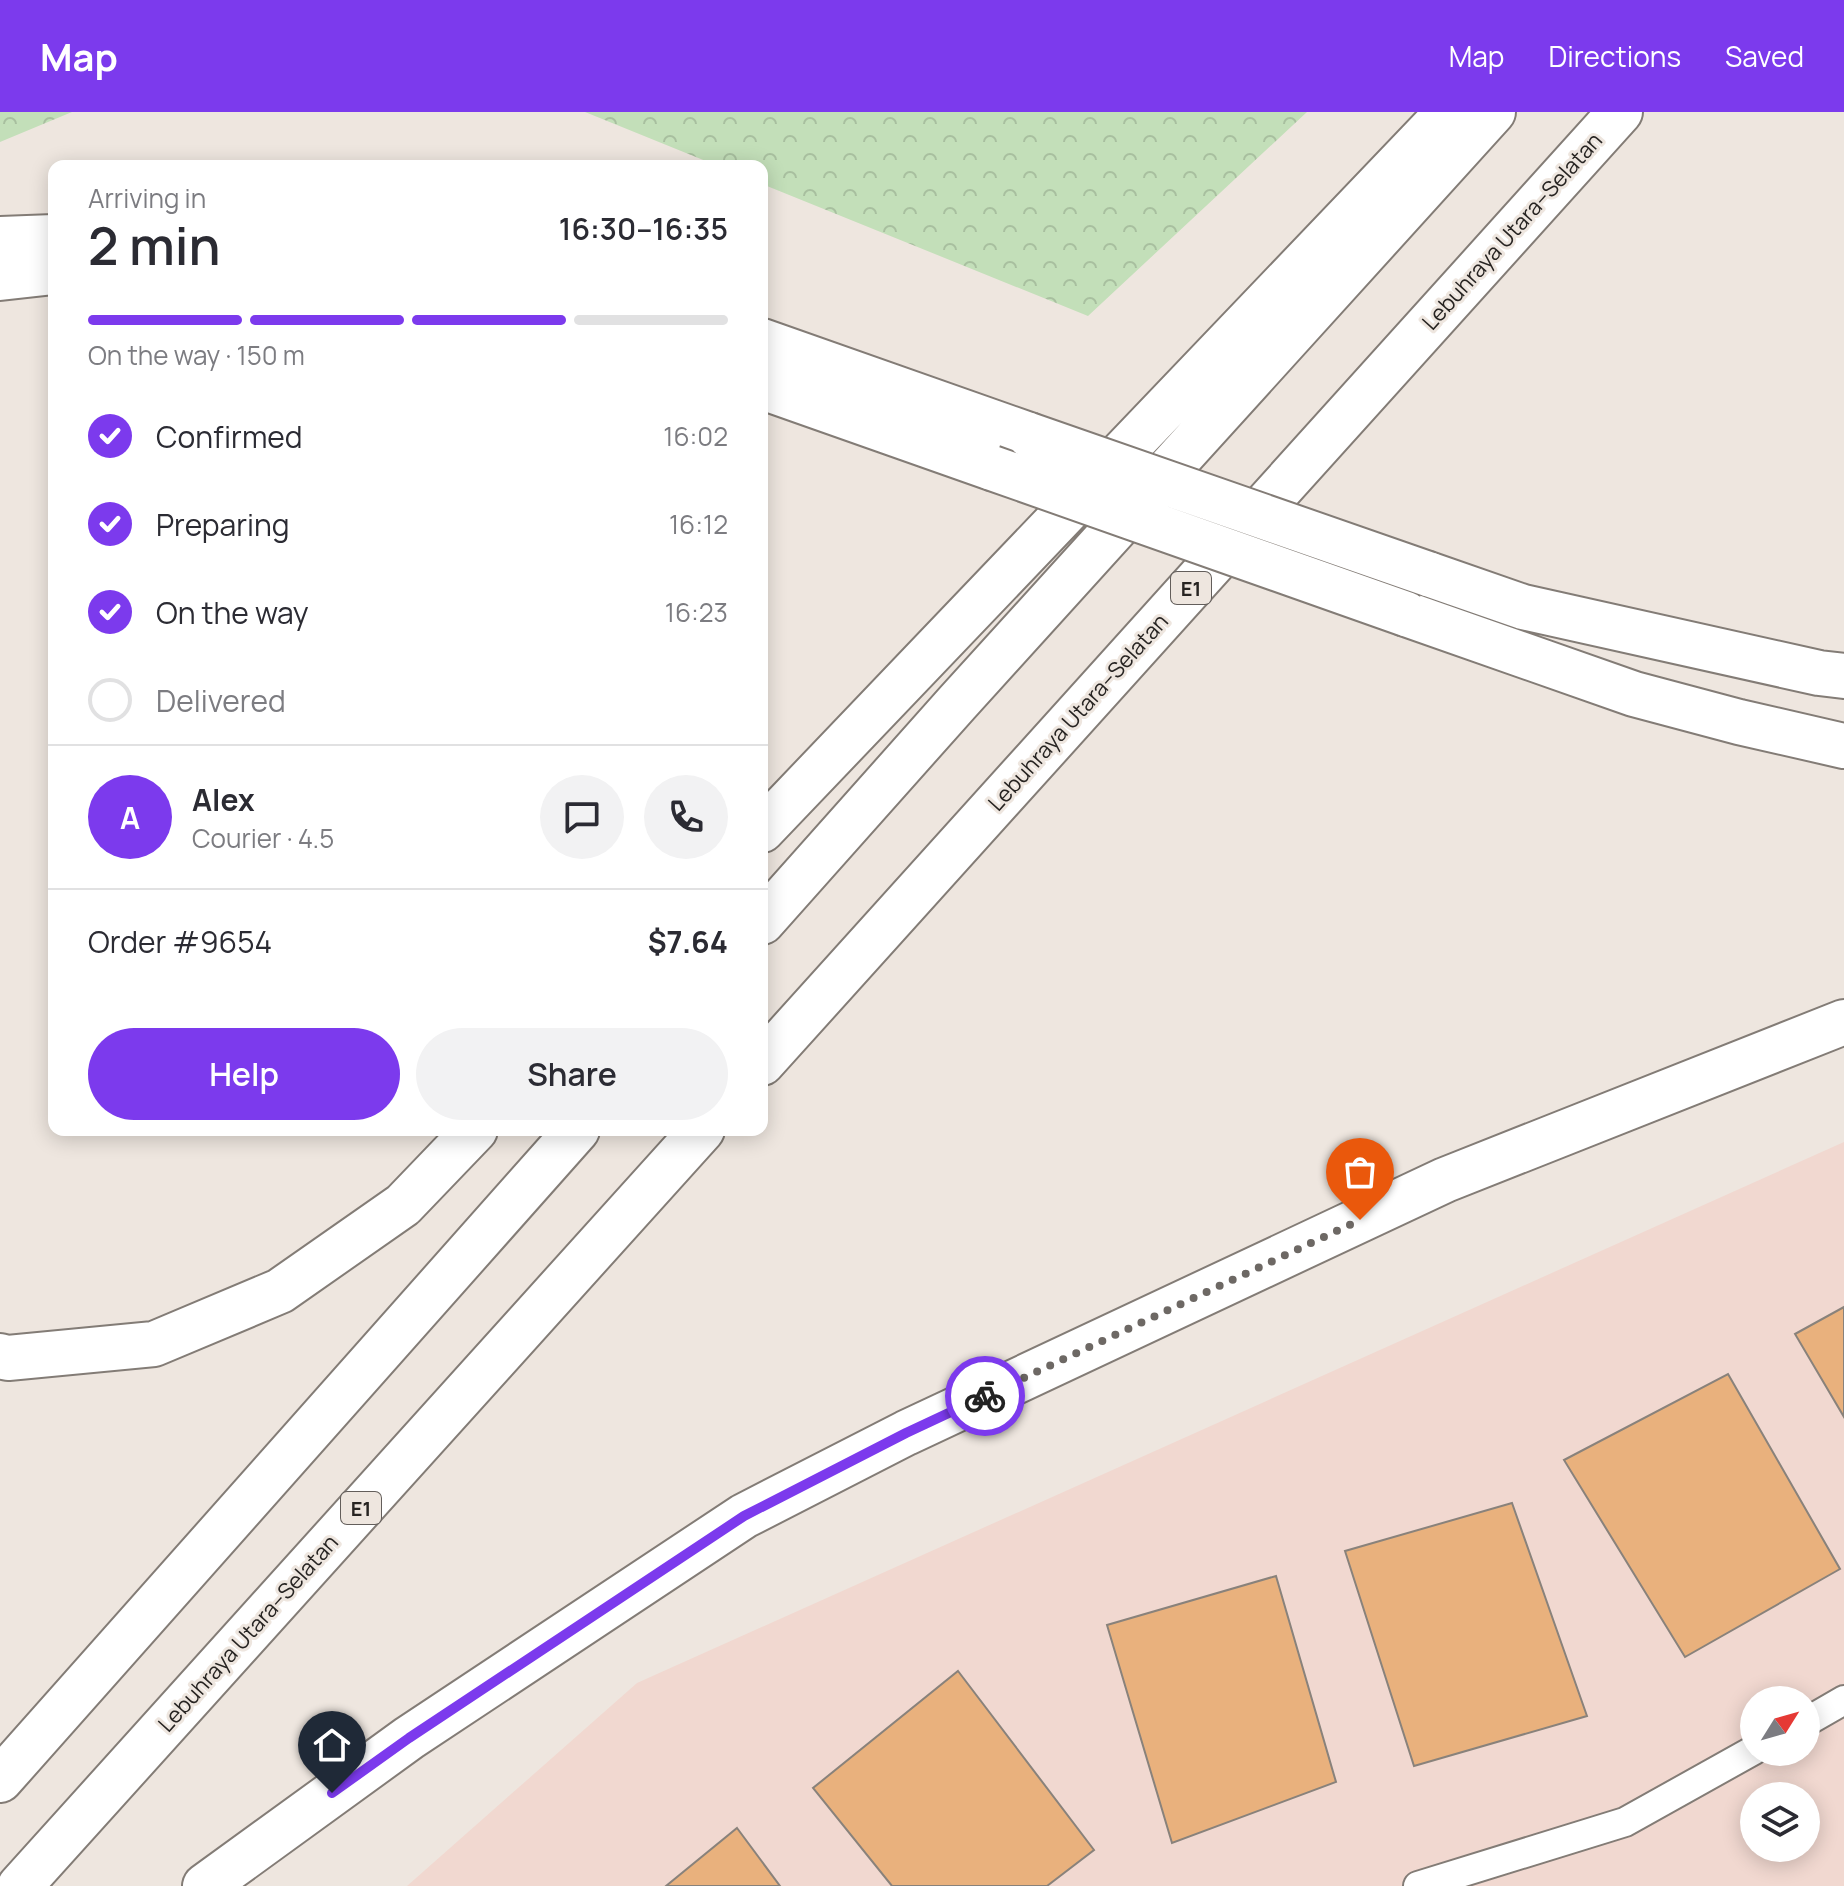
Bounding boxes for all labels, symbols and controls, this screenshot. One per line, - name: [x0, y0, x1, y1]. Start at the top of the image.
- text: Map: [40, 30, 118, 82]
- text: Map: [1449, 37, 1504, 75]
- text: Directions: [1548, 37, 1681, 75]
- text: Saved: [1725, 37, 1804, 75]
- street label: Lebuhraya Utara–Selatan: [1415, 126, 1609, 336]
- text: Arriving in: [88, 180, 206, 216]
- text: 16:30–16:35: [559, 208, 728, 249]
- text: 2 min: [88, 210, 221, 281]
- text: On the way · 150 m: [88, 337, 305, 373]
- icon: check: [88, 414, 132, 458]
- text: Confirmed: [156, 416, 303, 457]
- text: 16:02: [663, 418, 728, 454]
- icon: check: [88, 502, 132, 546]
- text: Preparing: [156, 504, 290, 545]
- text: 16:12: [669, 506, 728, 542]
- road number: E1: [1171, 572, 1211, 604]
- icon: check: [88, 590, 132, 634]
- text: On the way: [156, 592, 309, 633]
- text: 16:23: [665, 594, 728, 630]
- street label: Lebuhraya Utara–Selatan: [981, 607, 1175, 817]
- text: Delivered: [156, 680, 286, 721]
- button: chat: [540, 775, 624, 859]
- button: phone: [644, 775, 728, 859]
- text: Alex: [192, 779, 255, 820]
- text: A: [120, 797, 140, 838]
- text: Courier · 4.5: [192, 820, 334, 856]
- text: Order #9654: [88, 921, 272, 962]
- text: $7.64: [648, 921, 728, 962]
- button: Help: [88, 1028, 400, 1120]
- button: Share: [416, 1028, 728, 1120]
- pin: [1326, 1138, 1394, 1220]
- icon: bag: [1338, 1150, 1382, 1194]
- courier: [945, 1356, 1025, 1436]
- icon: bike: [963, 1374, 1007, 1418]
- road number: E1: [341, 1492, 381, 1524]
- street label: Lebuhraya Utara–Selatan: [151, 1528, 345, 1738]
- north arrow: [1740, 1686, 1820, 1766]
- map controls: [1740, 1686, 1820, 1862]
- pin: [298, 1711, 366, 1793]
- icon: home: [310, 1723, 354, 1767]
- button: layers: [1740, 1782, 1820, 1862]

